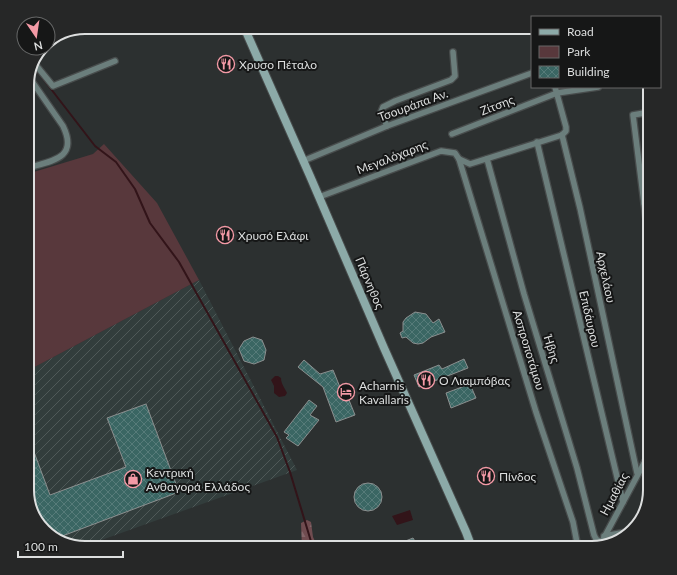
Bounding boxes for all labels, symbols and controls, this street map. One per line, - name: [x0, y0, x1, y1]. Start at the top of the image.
- north arrow: [16, 16, 56, 56]
- legend: [531, 16, 661, 88]
- text: Road: [567, 24, 594, 39]
- text: N: [33, 39, 44, 54]
- text: Park: [567, 44, 591, 59]
- restaurant icon: Χρυσο Πέταλο: [216, 54, 236, 74]
- place label: Χρυσο Πέταλο: [239, 57, 317, 72]
- text: Building: [567, 64, 610, 79]
- street label: Τσουράπα Αν.: [376, 85, 450, 125]
- street label: Ζίτσης: [478, 92, 516, 118]
- street label: Μεγαλόχαρης: [354, 136, 430, 177]
- restaurant icon: Χρυσό Ελάφι: [215, 225, 235, 245]
- place label: Χρυσό Ελάφι: [238, 228, 309, 243]
- street label: Αρχελάου: [593, 250, 619, 304]
- street label: Πάρνηθος: [352, 255, 388, 312]
- street label: Επιδάυρου: [576, 289, 604, 349]
- street label: Ασπροποτάμου: [510, 308, 548, 392]
- street label: Ήβης: [540, 332, 563, 365]
- restaurant icon: Ο Λιαμπόβας: [416, 370, 436, 390]
- place label: Ο Λιαμπόβας: [439, 373, 511, 388]
- place label: Acharnis Kavallaris: [359, 378, 409, 407]
- hotel icon: Acharnis Kavallaris: [336, 382, 356, 402]
- place label: Κεντρική Ανθαγορά Ελλάδος: [146, 465, 250, 494]
- restaurant icon: Πίνδος: [476, 466, 496, 486]
- shop icon: Κεντρική Ανθαγορά Ελλάδος: [123, 469, 143, 489]
- place label: Πίνδος: [499, 469, 536, 484]
- street label: Ημαθίας: [597, 470, 632, 518]
- scale bar: [18, 533, 123, 559]
- text: 100 m: [24, 539, 58, 554]

